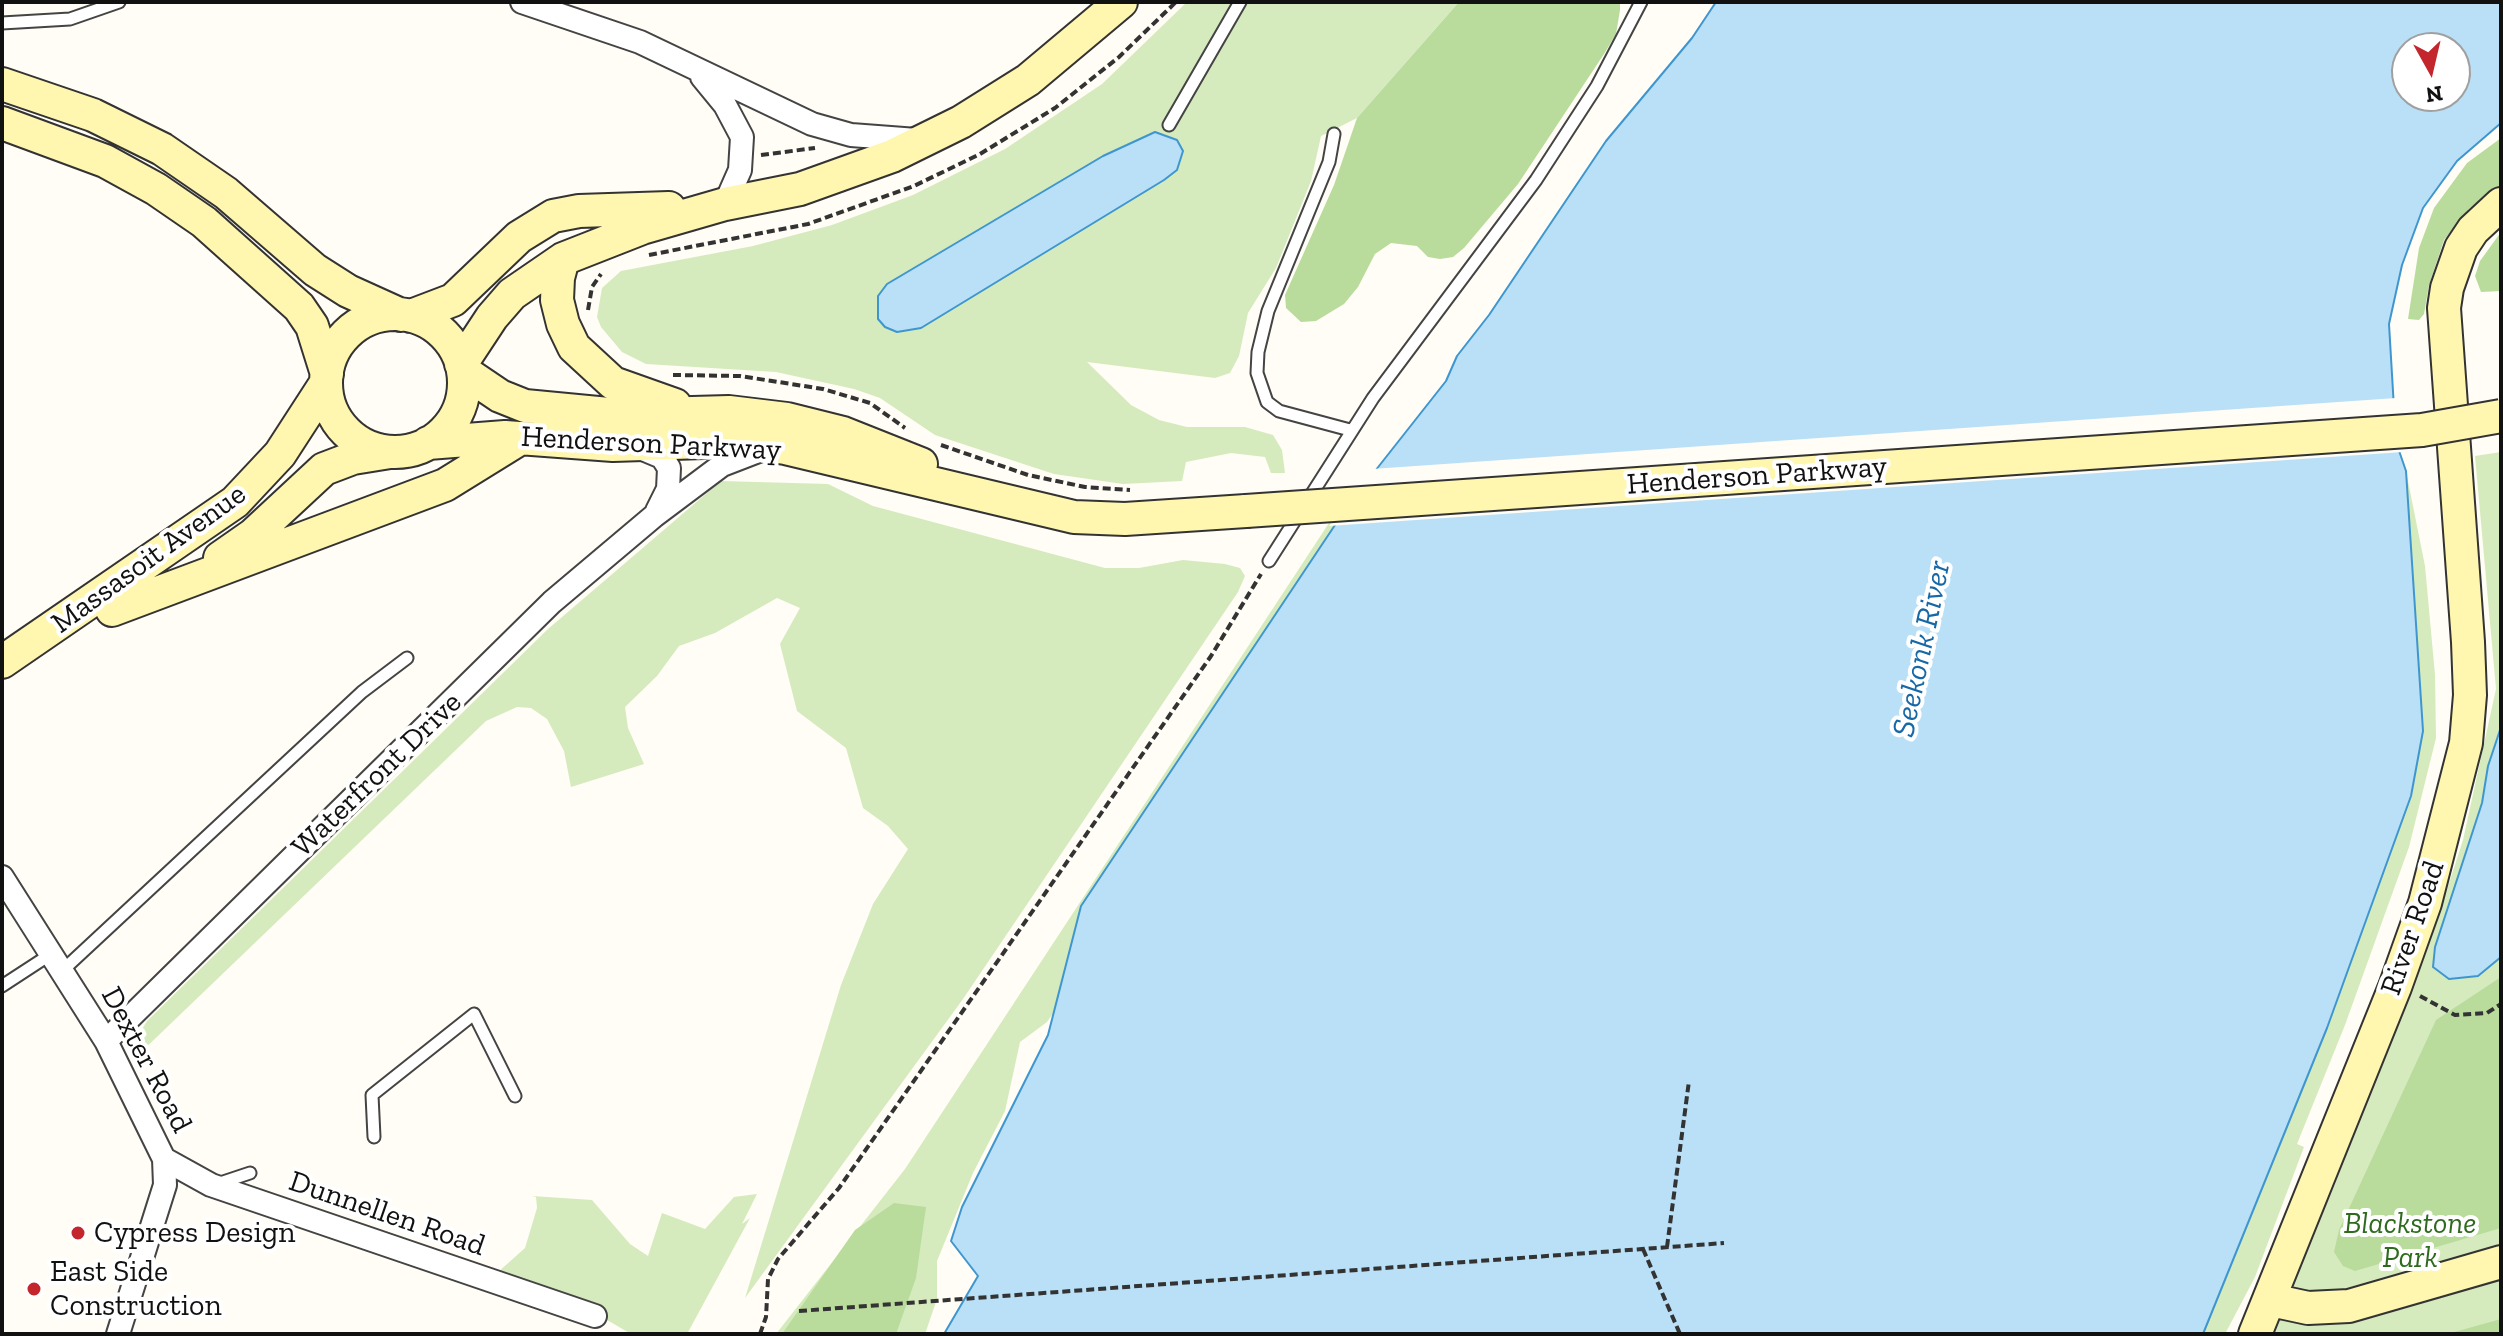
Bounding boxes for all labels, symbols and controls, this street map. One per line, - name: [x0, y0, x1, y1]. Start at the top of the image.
- north arrow: [2391, 32, 2471, 112]
- text: N: [2424, 80, 2444, 109]
- street label: Henderson Parkway: [520, 419, 782, 469]
- street label: Henderson Parkway: [1626, 449, 1888, 503]
- street label: Massasoit Avenue: [45, 476, 253, 642]
- water label: Seekonk River: [1885, 557, 1959, 741]
- street label: Waterfront Drive: [285, 685, 469, 865]
- street label: River Road: [2373, 856, 2453, 1000]
- street label: Dexter Road: [93, 981, 199, 1139]
- street label: Dunnellen Road: [284, 1164, 490, 1264]
- park label: Blackstone Park: [2344, 1206, 2476, 1276]
- place label: Cypress Design: [94, 1215, 295, 1251]
- marker: Cypress Design: [69, 1224, 87, 1242]
- place label: East Side Construction: [50, 1254, 222, 1324]
- marker: East Side Construction: [25, 1280, 43, 1298]

